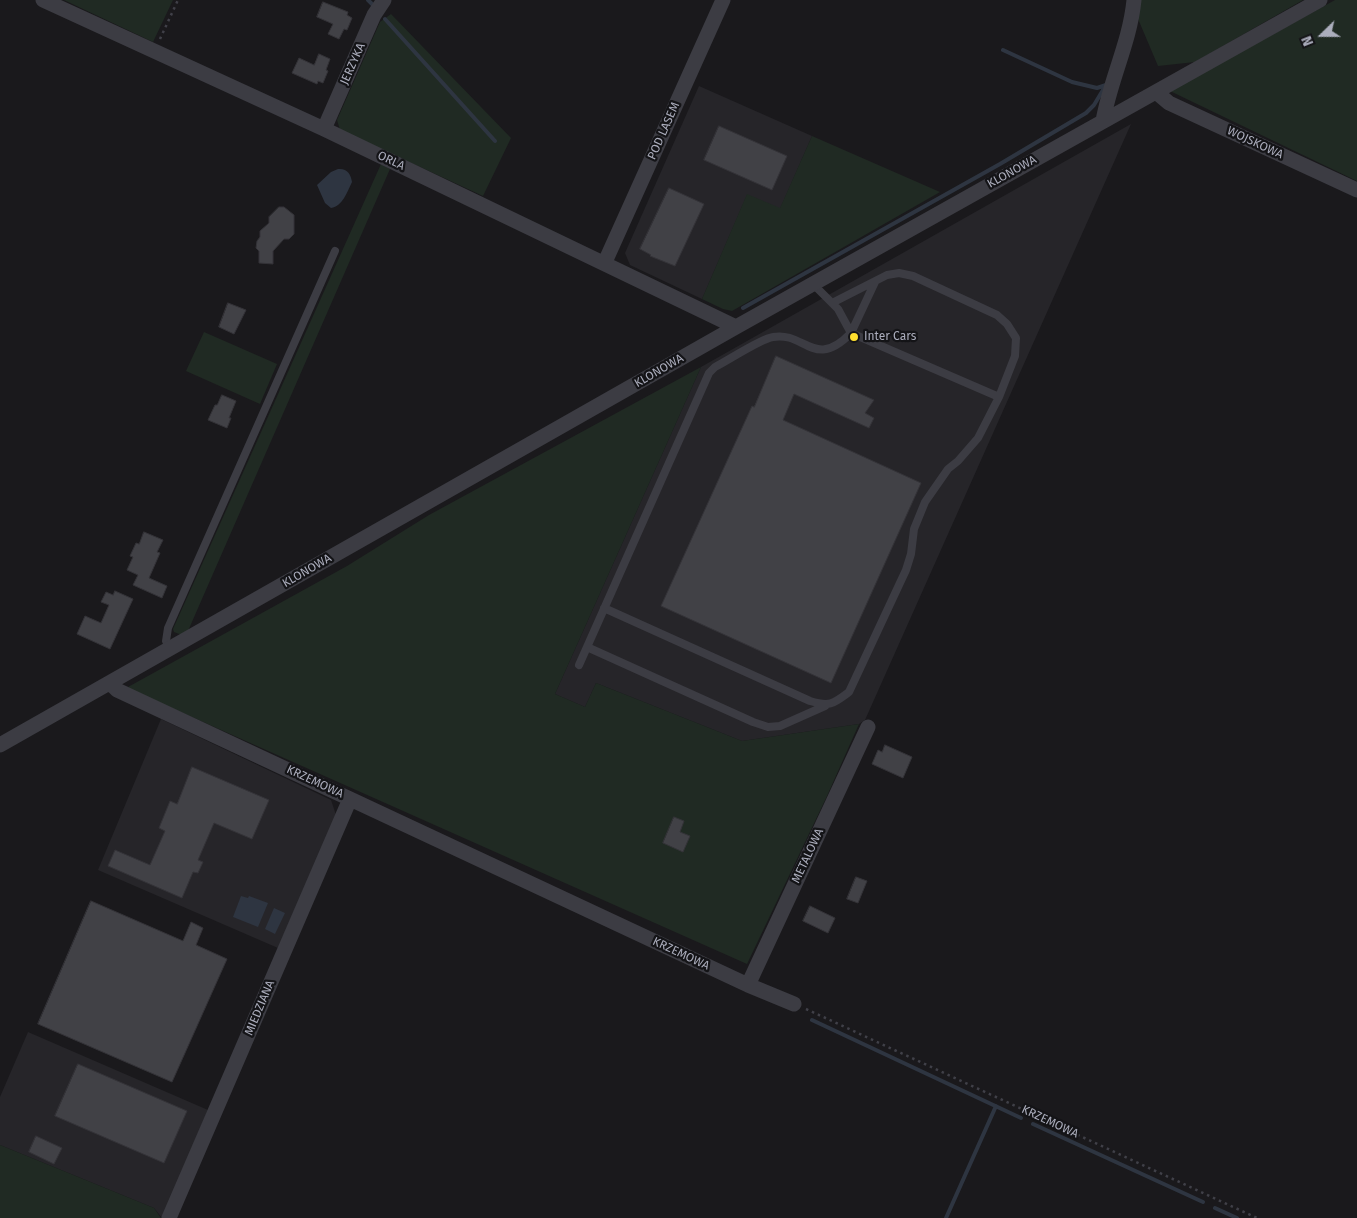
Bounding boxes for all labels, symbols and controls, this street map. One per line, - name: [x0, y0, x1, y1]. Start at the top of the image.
- north arrow: [1297, 10, 1347, 60]
- text: N: [1298, 33, 1317, 48]
- street label: JERZYKA: [337, 41, 369, 87]
- street label: POD LASEM: [645, 100, 683, 162]
- street label: WOJSKOWA: [1225, 124, 1285, 162]
- street label: ORLA: [375, 148, 407, 174]
- street label: KLONOWA: [985, 153, 1039, 191]
- place label: Inter Cars: [864, 330, 916, 344]
- marker: Inter Cars: [848, 331, 860, 343]
- street label: KLONOWA: [632, 351, 686, 391]
- street label: KLONOWA: [280, 551, 334, 591]
- street label: KRZEMOWA: [284, 763, 346, 801]
- street label: METALOWA: [789, 826, 827, 886]
- street label: KRZEMOWA: [650, 935, 712, 973]
- street label: MIEDZIANA: [242, 978, 278, 1038]
- street label: KRZEMOWA: [1019, 1103, 1081, 1141]

